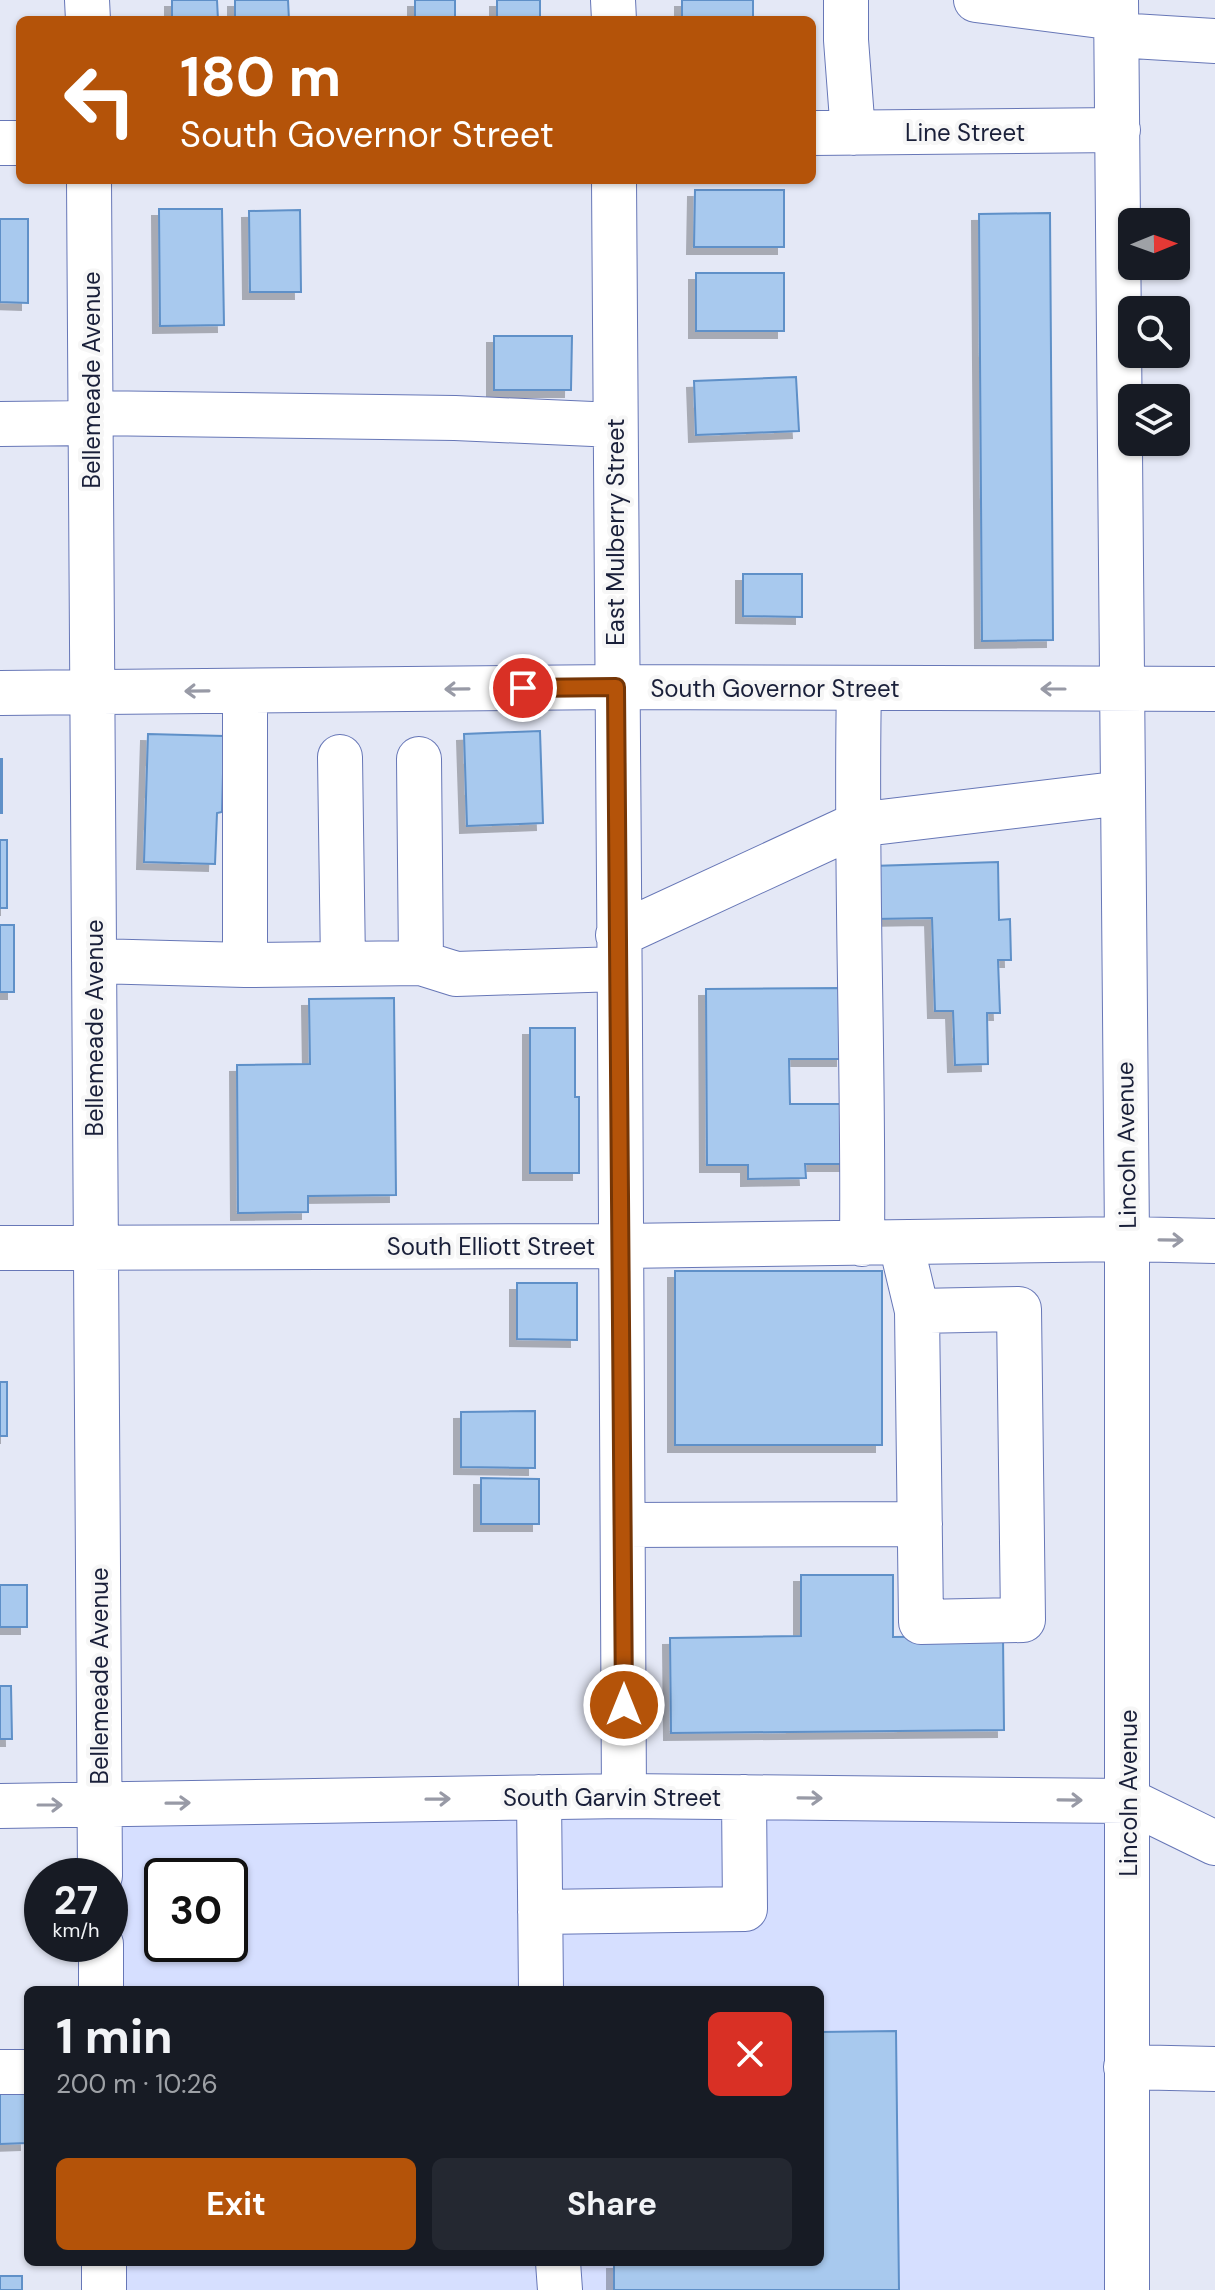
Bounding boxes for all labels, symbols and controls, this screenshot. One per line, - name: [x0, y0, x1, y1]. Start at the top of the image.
- text: 180 m: [180, 40, 341, 113]
- icon: left: [48, 48, 152, 152]
- text: South Governor Street: [180, 111, 554, 158]
- street label: Line Street: [905, 117, 1025, 148]
- north arrow: [1118, 208, 1190, 280]
- map controls: [1118, 208, 1190, 456]
- street label: Bellemeade Avenue: [76, 271, 107, 489]
- button: search: [1118, 296, 1190, 368]
- button: layers: [1118, 384, 1190, 456]
- street label: East Mulberry Street: [600, 418, 631, 646]
- pin: [489, 654, 557, 722]
- icon: arrive: [501, 666, 545, 710]
- street label: South Governor Street: [650, 673, 900, 704]
- one-way arrow: [444, 681, 471, 696]
- one-way arrow: [1040, 681, 1067, 697]
- one-way arrow: [184, 684, 211, 699]
- street label: Bellemeade Avenue: [79, 919, 110, 1137]
- street label: Lincoln Avenue: [1109, 1061, 1143, 1229]
- street label: South Elliott Street: [387, 1231, 595, 1262]
- one-way arrow: [1157, 1233, 1184, 1248]
- street label: Bellemeade Avenue: [84, 1567, 115, 1785]
- position arrow: [582, 1663, 666, 1747]
- street label: Lincoln Avenue: [1113, 1709, 1144, 1877]
- street label: South Garvin Street: [503, 1782, 721, 1813]
- one-way arrow: [796, 1790, 823, 1806]
- one-way arrow: [424, 1791, 451, 1807]
- one-way arrow: [1056, 1793, 1083, 1808]
- one-way arrow: [164, 1796, 191, 1811]
- one-way arrow: [36, 1797, 63, 1813]
- speed limit sign: 30: [144, 1858, 248, 1962]
- text: 27: [54, 1874, 98, 1926]
- text: km/h: [52, 1917, 100, 1943]
- text: 1 min: [56, 2005, 173, 2068]
- button: close: [708, 2012, 792, 2096]
- text: 200 m · 10:26: [56, 2067, 218, 2101]
- button: Exit: [56, 2158, 416, 2250]
- button: Share: [432, 2158, 792, 2250]

